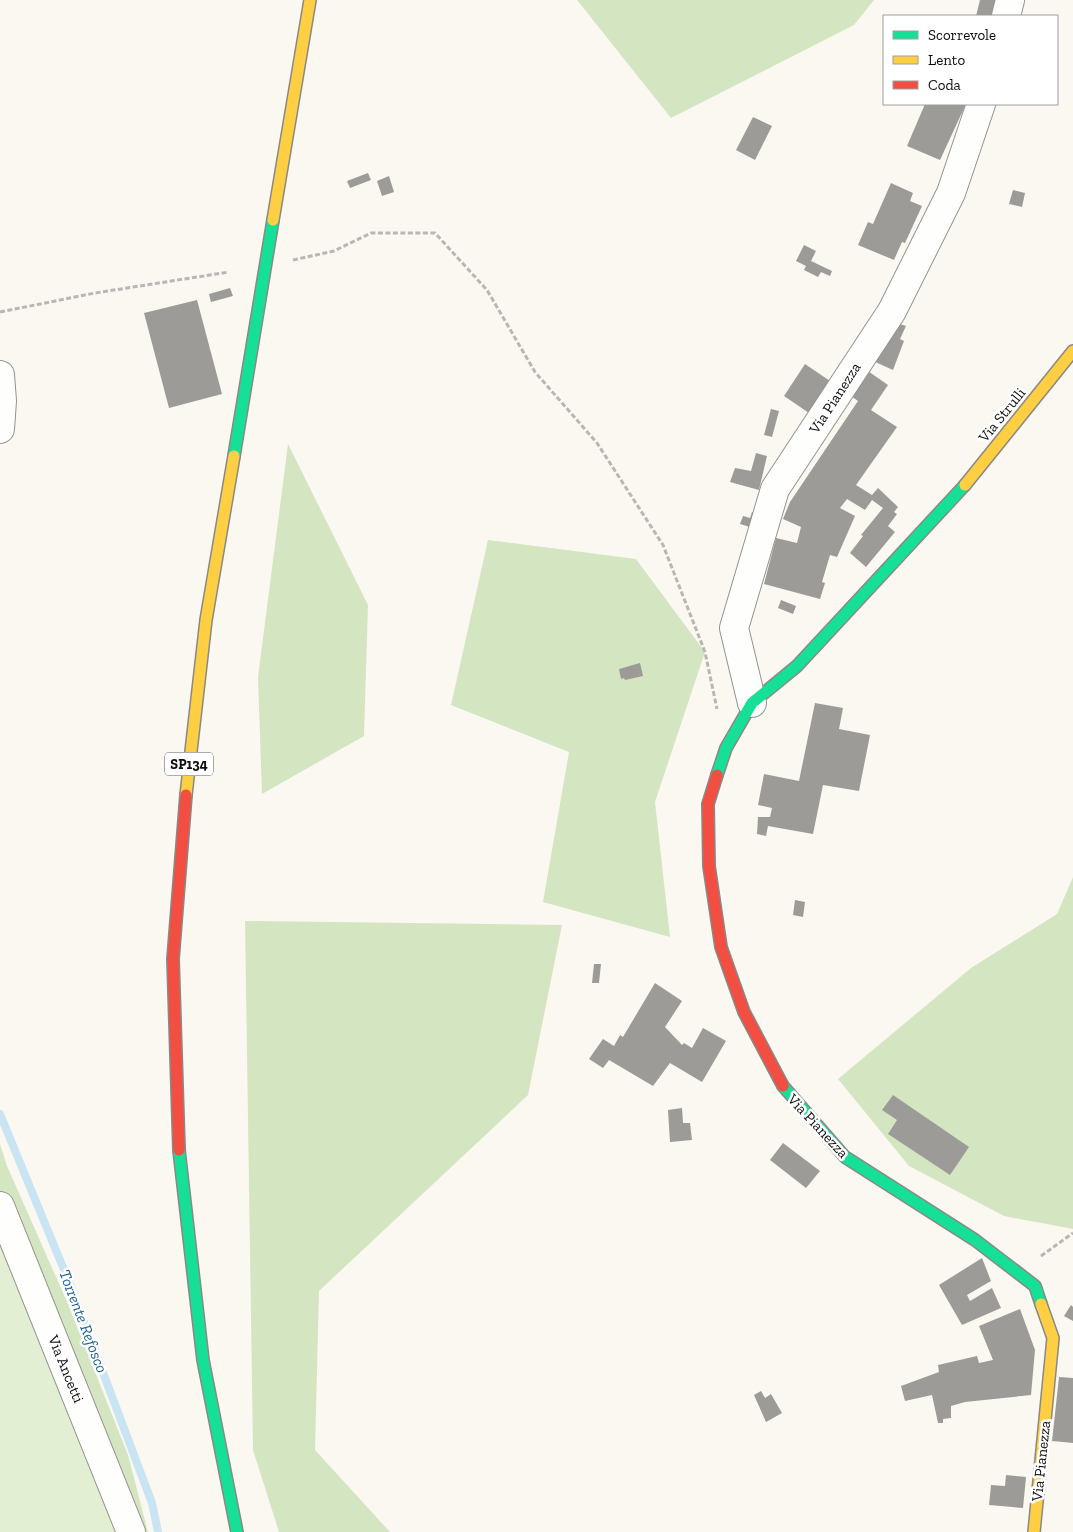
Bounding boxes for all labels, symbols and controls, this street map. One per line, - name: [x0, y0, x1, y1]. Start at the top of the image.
- legend: [883, 15, 1058, 105]
- text: Scorrevole: [928, 26, 996, 44]
- text: Lento: [928, 51, 965, 69]
- text: Coda: [928, 76, 961, 94]
- street label: Via Pianezza: [805, 359, 865, 438]
- street label: Via Strulli: [974, 384, 1029, 447]
- road number: SP134: [165, 752, 213, 776]
- street label: Via Pianezza: [783, 1089, 852, 1162]
- water label: Torrente Refosco: [55, 1267, 112, 1375]
- street label: Via Ancetti: [44, 1332, 88, 1405]
- street label: Via Pianezza: [1028, 1420, 1054, 1503]

